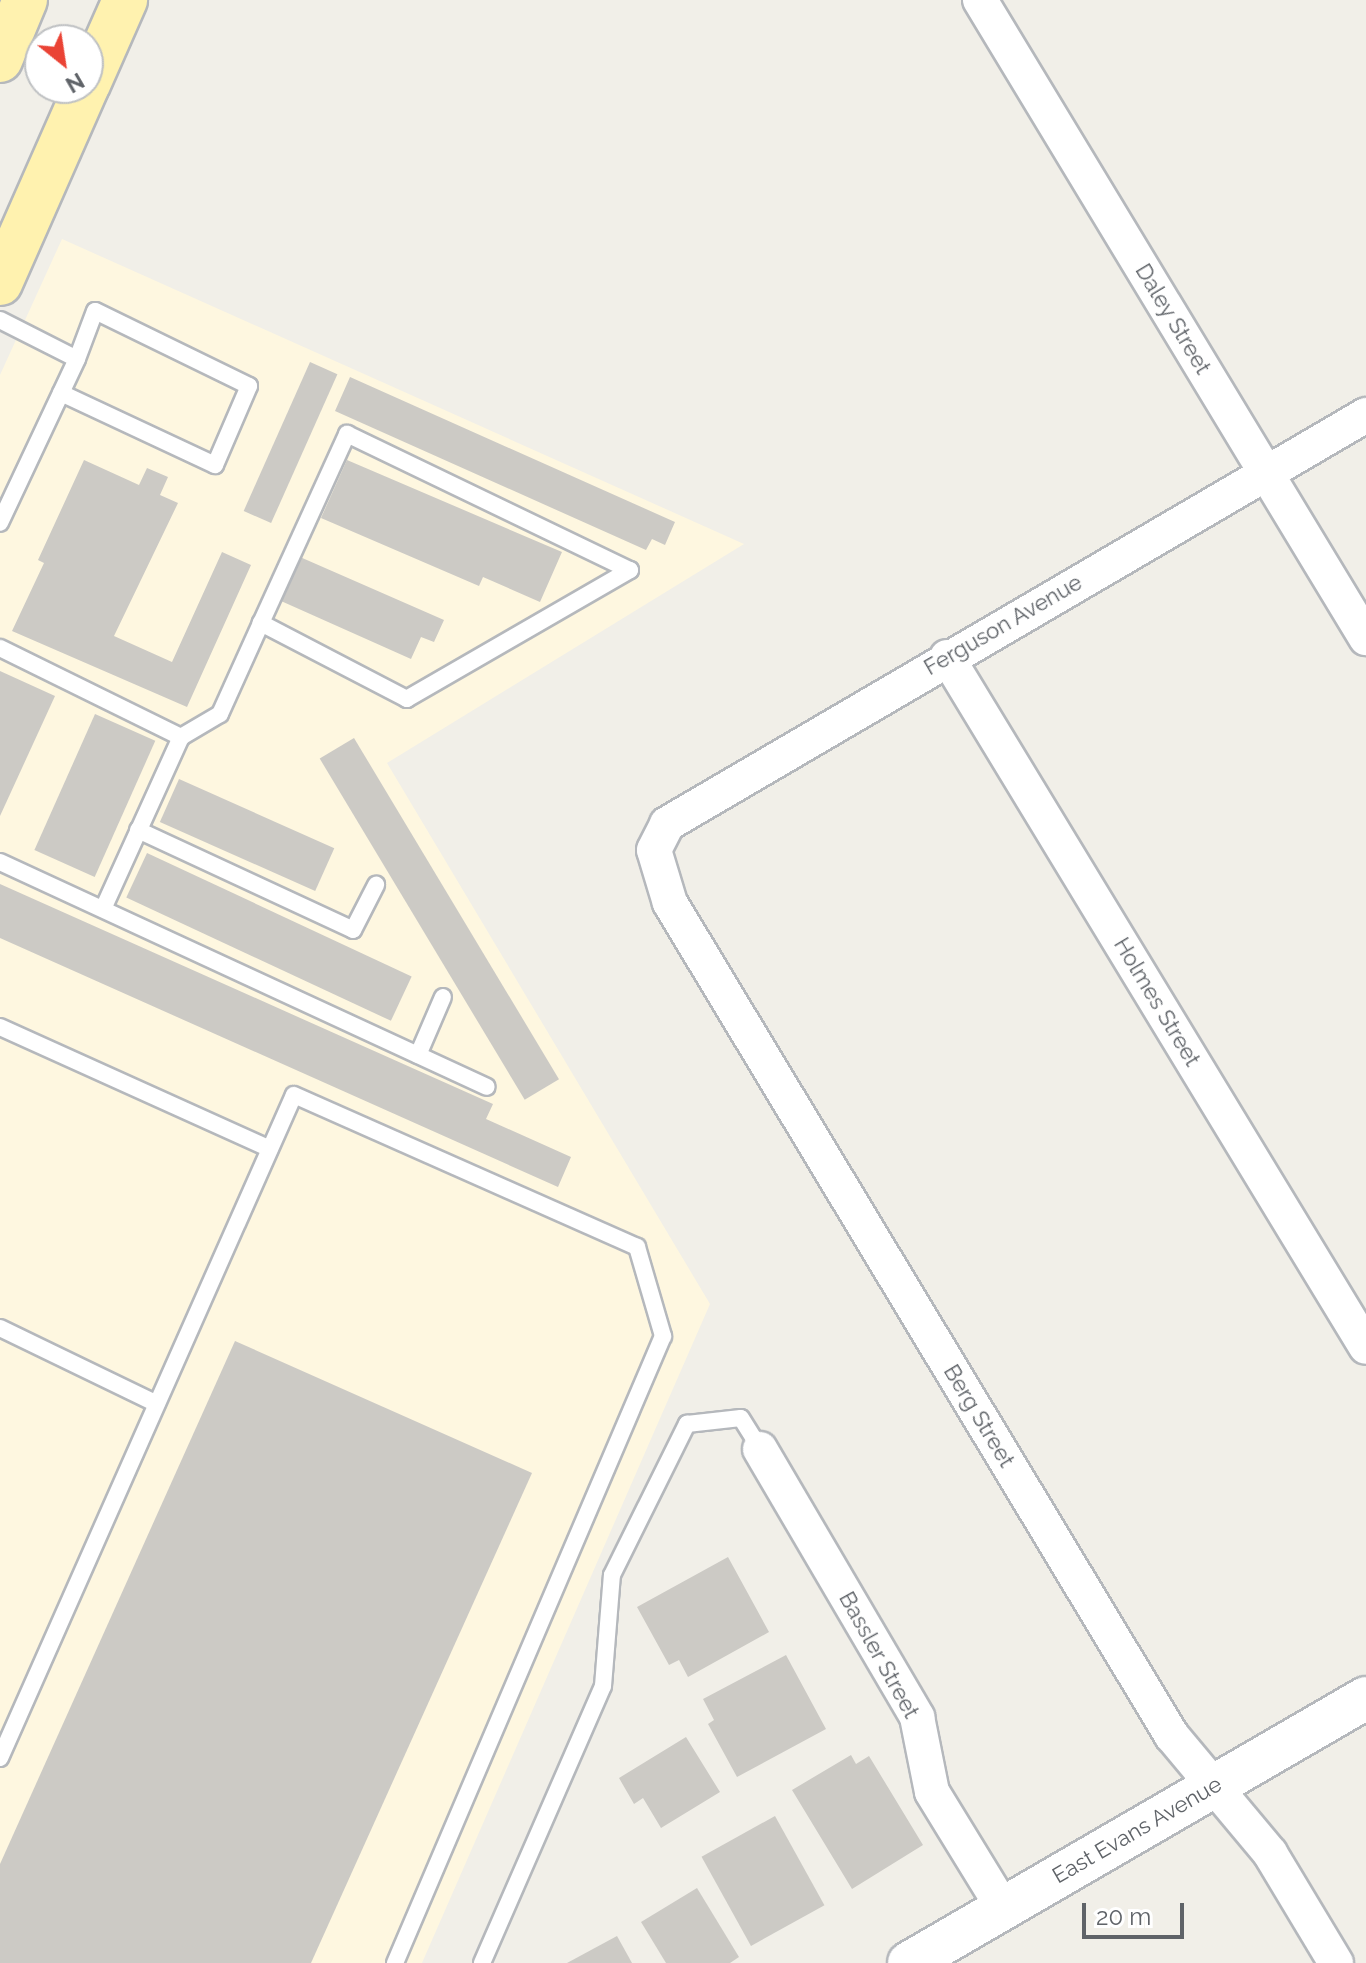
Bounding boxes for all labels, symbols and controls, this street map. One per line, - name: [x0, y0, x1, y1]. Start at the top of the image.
- north arrow: [24, 24, 104, 104]
- text: N: [61, 68, 89, 99]
- street label: Daley Street: [1130, 259, 1216, 379]
- street label: Ferguson Avenue: [919, 569, 1087, 681]
- street label: Holmes Street: [1108, 933, 1206, 1071]
- street label: Berg Street: [938, 1360, 1020, 1472]
- street label: Bassler Street: [833, 1587, 925, 1723]
- street label: East Evans Avenue: [1047, 1771, 1227, 1889]
- scale bar: [1086, 1887, 1188, 1937]
- text: 20 m: [1096, 1902, 1151, 1931]

